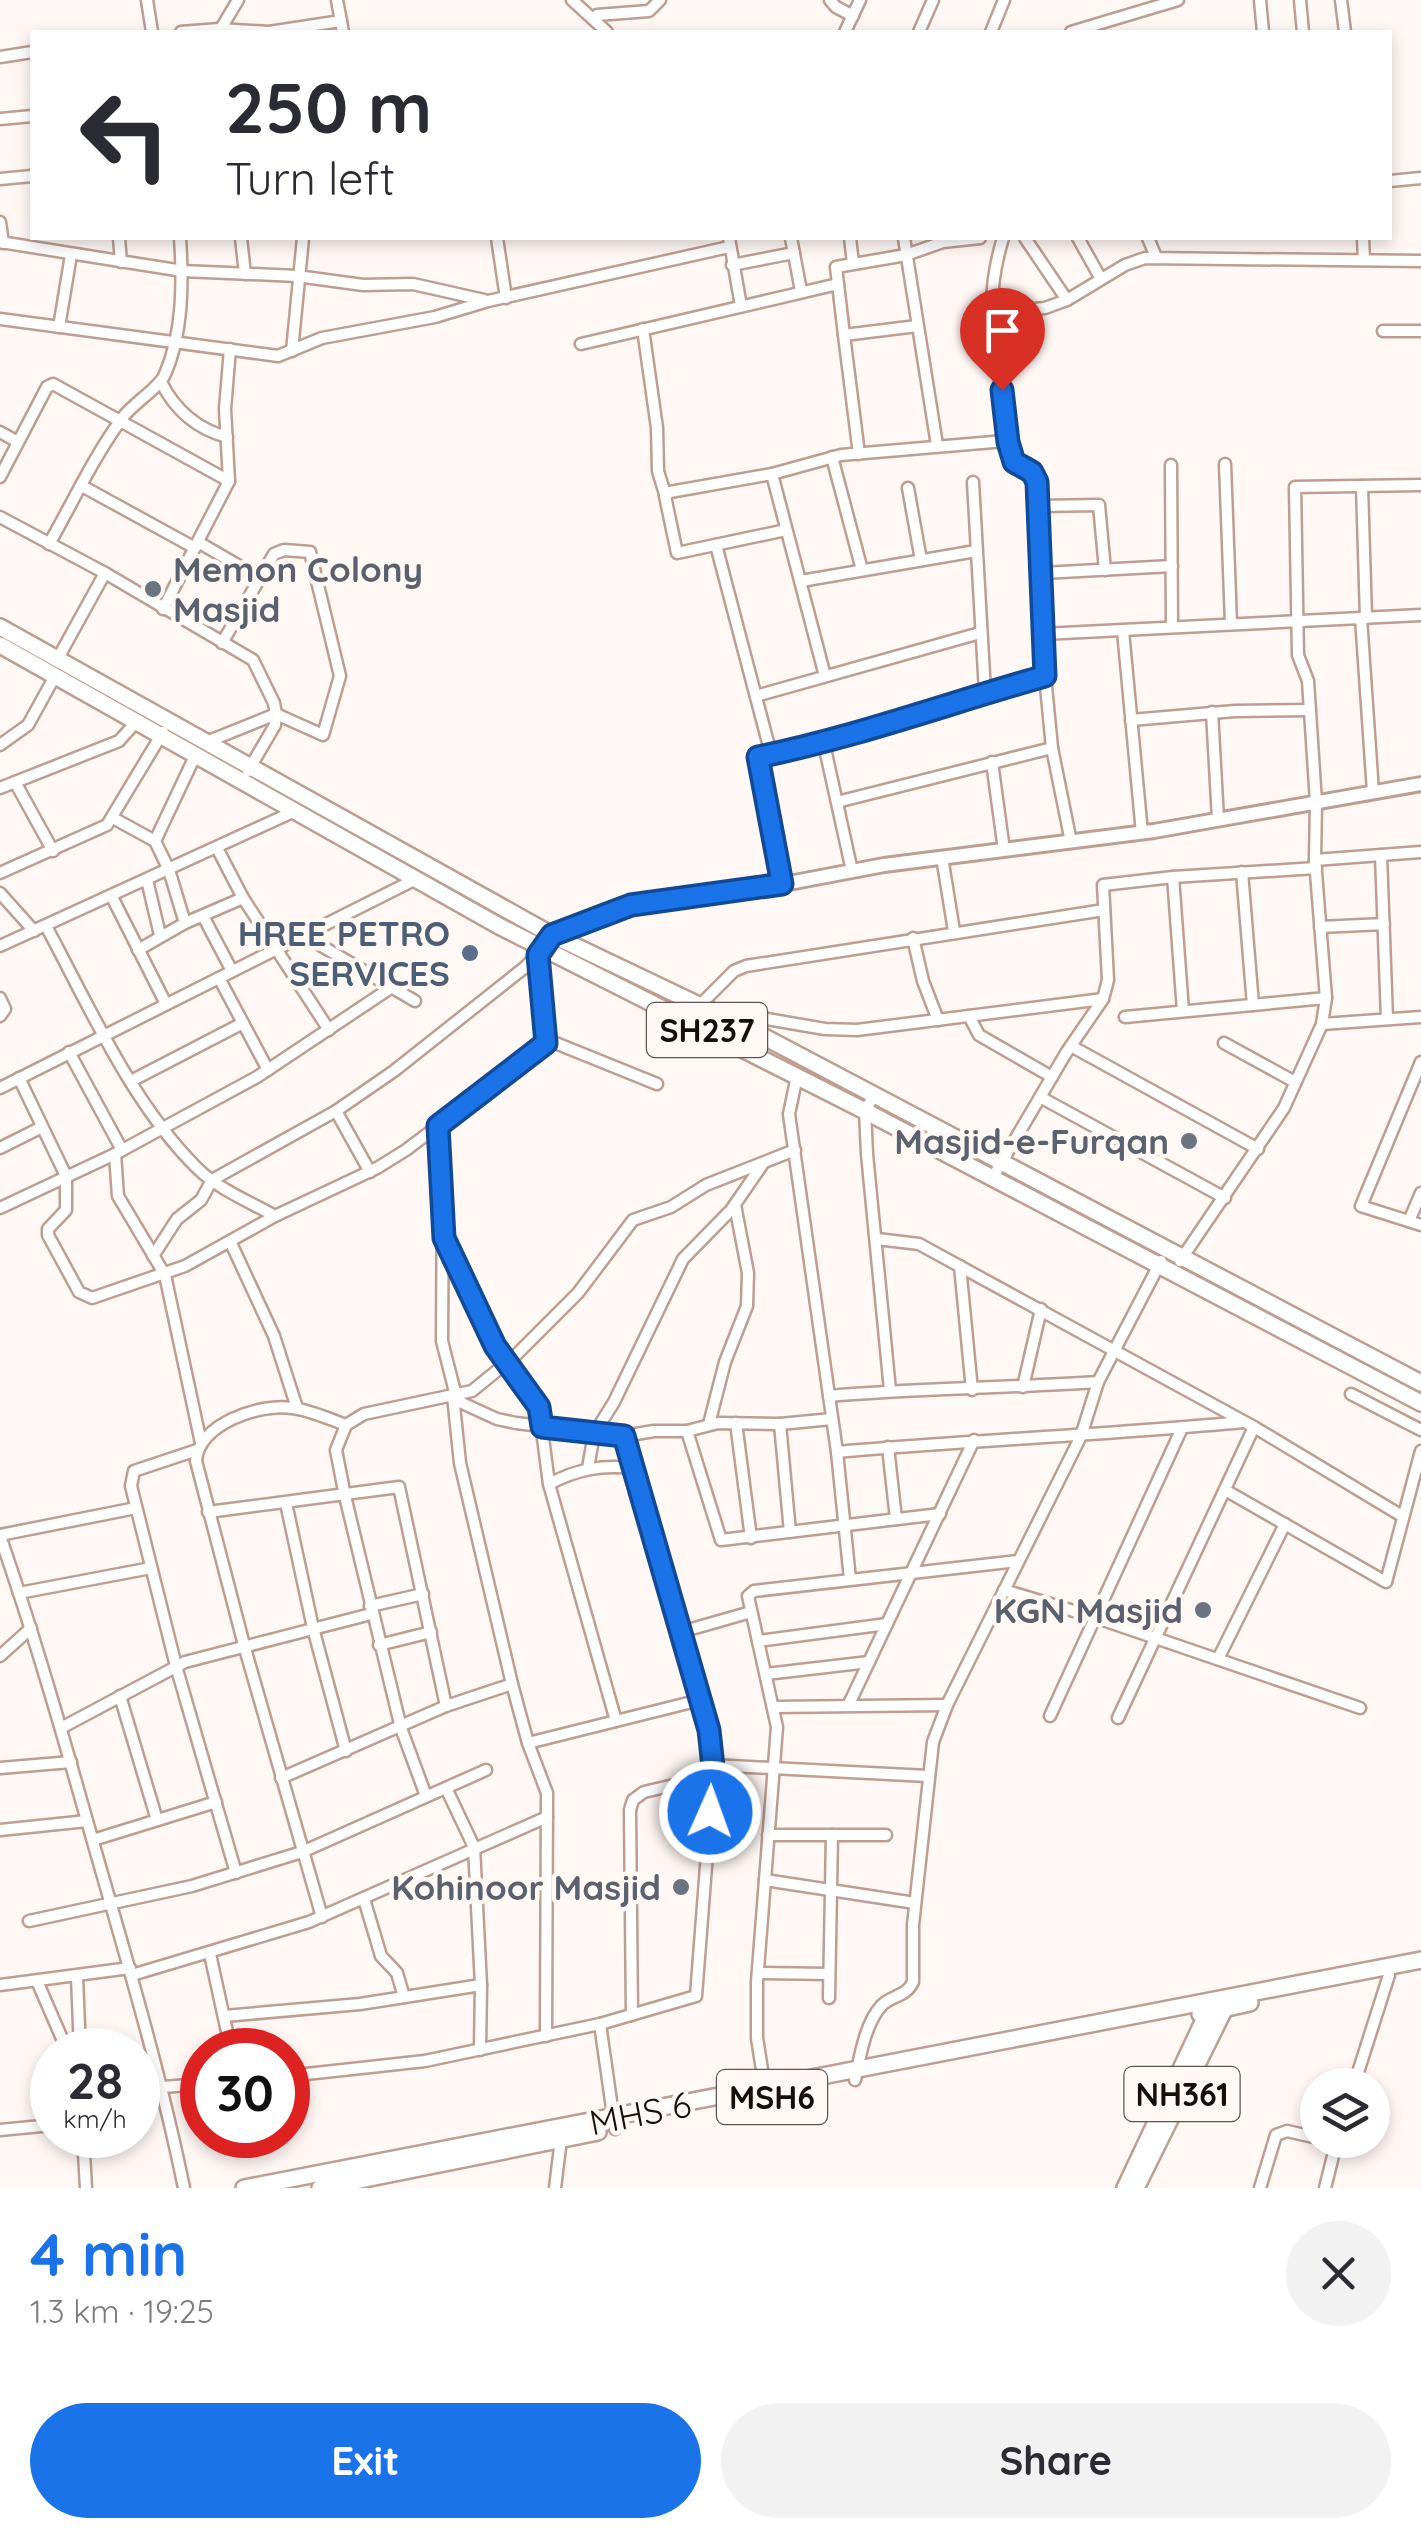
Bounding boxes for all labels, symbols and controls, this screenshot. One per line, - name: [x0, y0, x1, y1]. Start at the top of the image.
- text: 250 m: [225, 63, 432, 151]
- icon: left: [60, 70, 190, 200]
- text: Turn left: [225, 150, 395, 206]
- pin: [960, 288, 1045, 391]
- icon: arrive: [975, 303, 1030, 358]
- place label: Memon Colony Masjid: [173, 547, 423, 631]
- marker: Memon Colony Masjid: [142, 578, 164, 600]
- place label: HREE PETRO SERVICES: [238, 911, 450, 995]
- marker: HREE PETRO SERVICES: [459, 942, 481, 964]
- road number: SH237: [647, 1003, 767, 1057]
- place label: Masjid-e-Furqan: [894, 1119, 1169, 1163]
- marker: Masjid-e-Furqan: [1178, 1130, 1200, 1152]
- place label: KGN Masjid: [994, 1588, 1183, 1632]
- marker: KGN Masjid: [1192, 1599, 1214, 1621]
- position arrow: [658, 1760, 762, 1864]
- place label: Kohinoor Masjid: [391, 1865, 661, 1909]
- marker: Kohinoor Masjid: [670, 1876, 692, 1898]
- speed limit sign: 30: [180, 2028, 310, 2158]
- text: 28: [67, 2049, 123, 2112]
- road number: NH361: [1124, 2067, 1240, 2121]
- map controls: [1300, 2068, 1390, 2158]
- button: layers: [1300, 2068, 1390, 2158]
- road number: MSH6: [717, 2070, 827, 2124]
- street label: MHS 6: [586, 2082, 694, 2144]
- text: km/h: [63, 2103, 127, 2134]
- text: 4 min: [30, 2216, 187, 2291]
- button: close: [1286, 2221, 1391, 2326]
- text: 1.3 km · 19:25: [30, 2291, 214, 2331]
- button: Exit: [30, 2403, 701, 2518]
- button: Share: [721, 2403, 1391, 2518]

